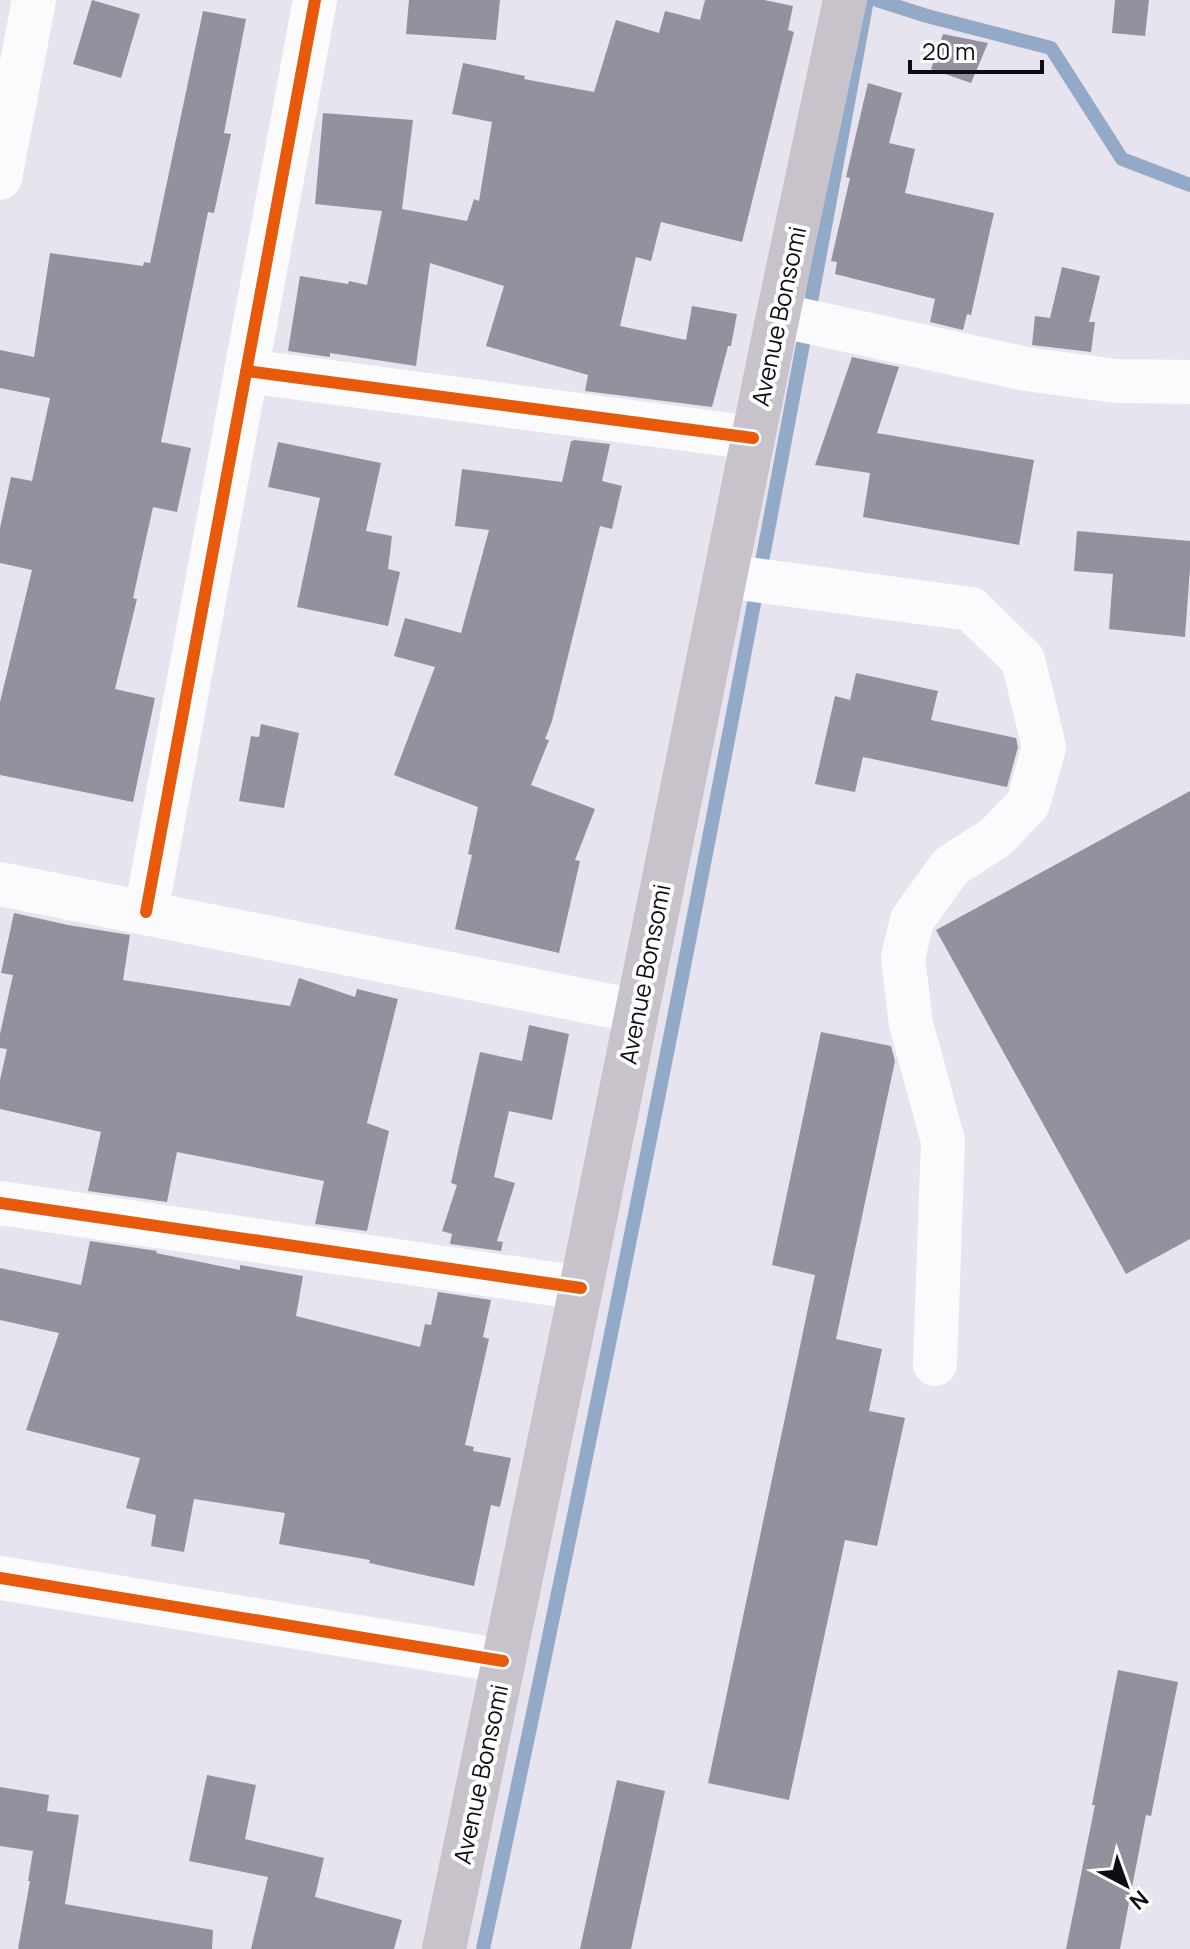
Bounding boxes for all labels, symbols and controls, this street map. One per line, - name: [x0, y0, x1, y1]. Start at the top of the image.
- scale bar: [910, 24, 1042, 74]
- text: 20 m: [922, 34, 975, 67]
- street label: Avenue Bonsomi: [743, 223, 813, 409]
- street label: Avenue Bonsomi: [610, 881, 678, 1067]
- street label: Avenue Bonsomi: [445, 1681, 515, 1867]
- north arrow: [1086, 1845, 1166, 1925]
- text: N: [1123, 1884, 1155, 1917]

